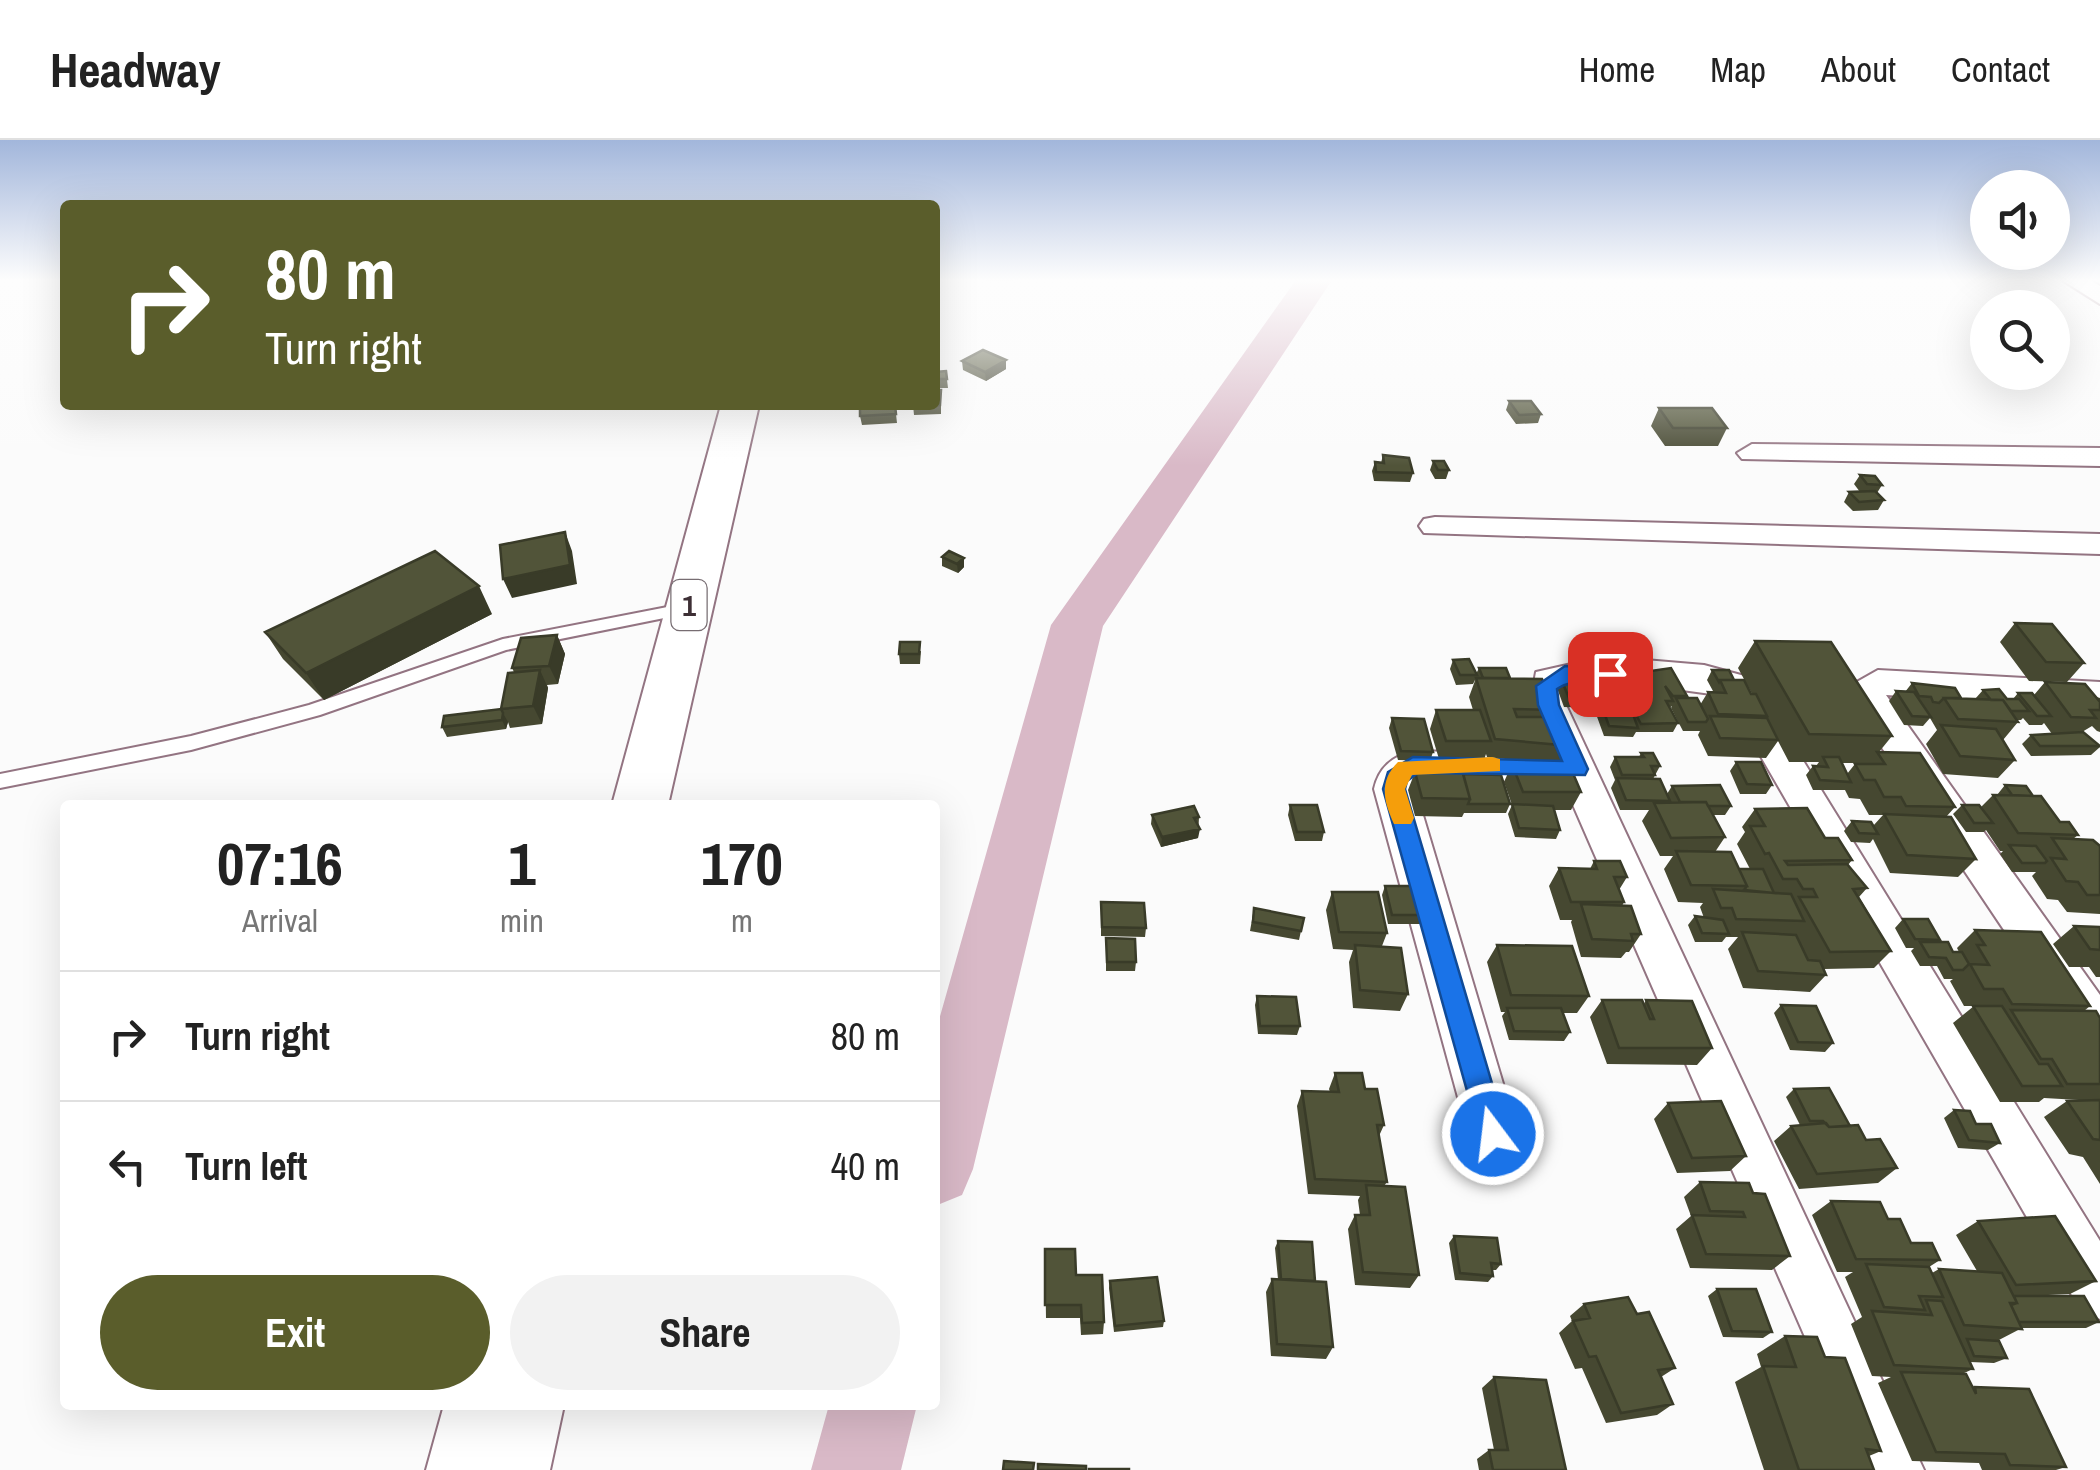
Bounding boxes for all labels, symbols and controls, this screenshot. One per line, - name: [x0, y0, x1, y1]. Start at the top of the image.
- text: Headway: [50, 37, 221, 102]
- text: Home: [1579, 46, 1655, 93]
- text: Map: [1710, 46, 1766, 93]
- text: About: [1821, 46, 1896, 93]
- text: Contact: [1951, 46, 2050, 93]
- map controls: [1970, 170, 2070, 390]
- button: sound: [1970, 170, 2070, 270]
- text: 80 m: [265, 227, 396, 321]
- icon: right: [100, 240, 230, 370]
- button: search: [1970, 290, 2070, 390]
- text: Turn right: [265, 317, 422, 378]
- road number: 1: [672, 580, 706, 630]
- pin: [1568, 632, 1653, 717]
- icon: arrive: [1583, 647, 1638, 702]
- text: 07:16: [217, 823, 343, 904]
- text: 1: [508, 823, 536, 904]
- text: 170: [701, 823, 783, 904]
- text: Arrival: [242, 899, 318, 942]
- text: min: [500, 899, 544, 942]
- text: m: [731, 899, 753, 942]
- icon: right: [100, 1009, 155, 1064]
- text: Turn right: [185, 1011, 330, 1062]
- text: 80 m: [831, 1011, 900, 1062]
- position arrow: [1441, 1082, 1545, 1186]
- icon: left: [100, 1139, 155, 1194]
- text: Turn left: [185, 1141, 307, 1192]
- text: 40 m: [831, 1141, 900, 1192]
- button: Exit: [100, 1275, 490, 1390]
- button: Share: [510, 1275, 900, 1390]

